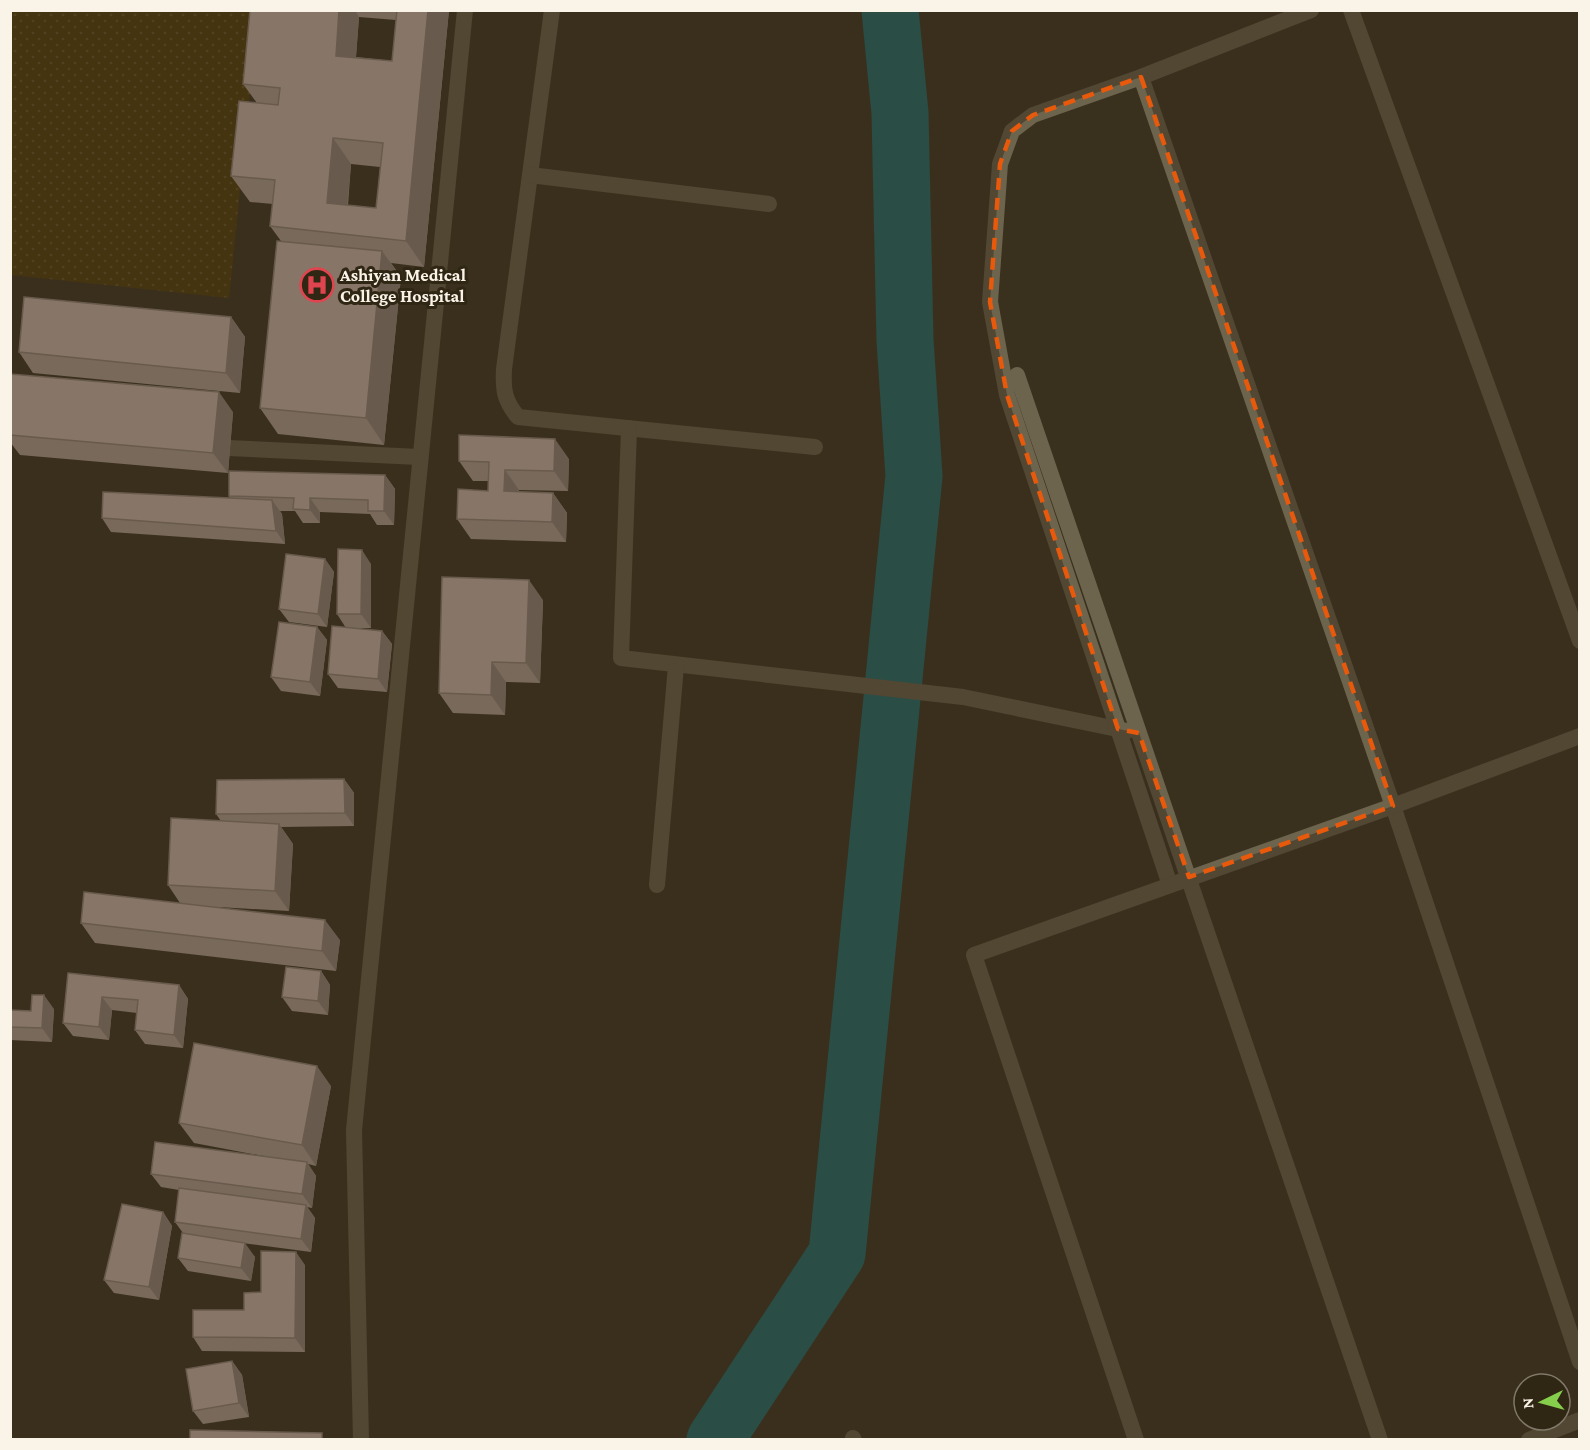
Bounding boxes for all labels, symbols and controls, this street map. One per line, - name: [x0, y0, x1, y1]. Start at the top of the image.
- place label: Ashiyan Medical College Hospital: [339, 265, 466, 306]
- hospital icon: Ashiyan Medical College Hospital: [299, 267, 335, 303]
- north arrow: [1512, 1372, 1572, 1432]
- text: N: [1519, 1397, 1536, 1409]

